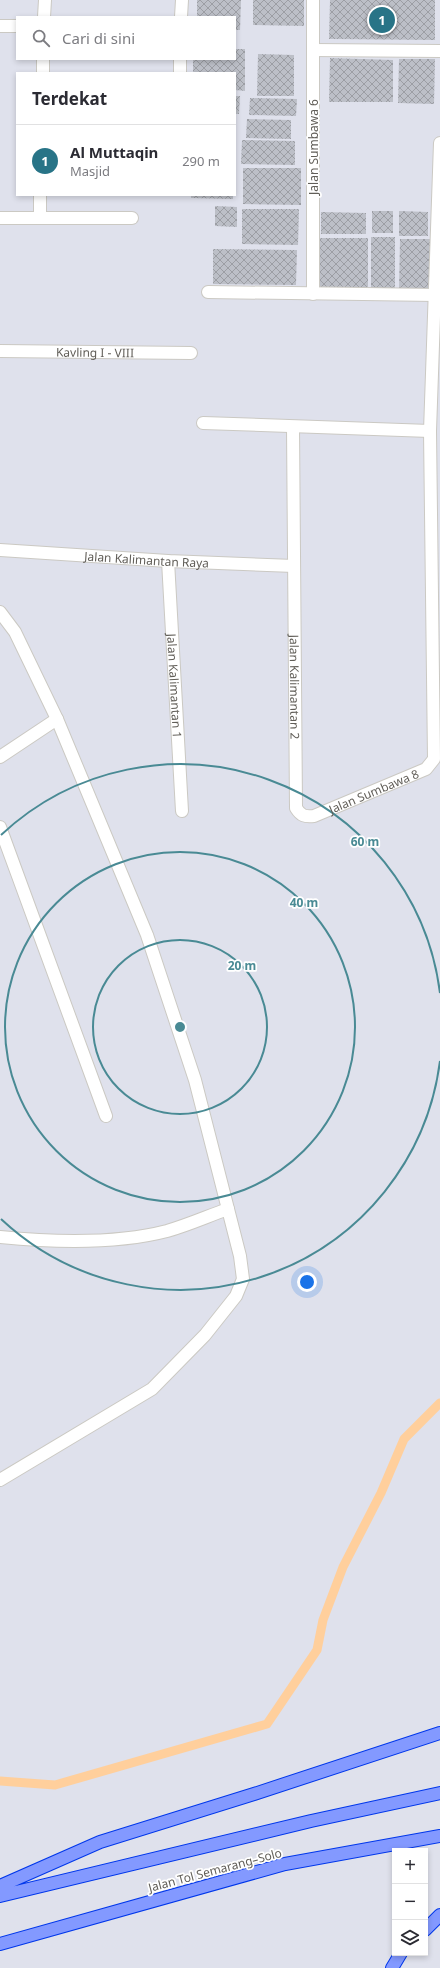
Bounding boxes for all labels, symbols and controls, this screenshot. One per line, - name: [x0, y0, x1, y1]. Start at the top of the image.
- pin: 1: [369, 5, 395, 35]
- search box: [16, 16, 236, 60]
- icon: search: [30, 27, 52, 49]
- text: Cari di sini: [62, 28, 135, 48]
- text: Terdekat: [32, 87, 107, 110]
- street label: Jalan Sumbawa 6: [305, 99, 322, 196]
- text: Al Muttaqin: [70, 142, 158, 162]
- text: 1: [41, 152, 49, 170]
- text: 290 m: [182, 152, 220, 170]
- text: Masjid: [70, 162, 110, 180]
- street label: Kavling I - VIII: [56, 343, 134, 361]
- street label: Jalan Kalimantan Raya: [83, 547, 209, 571]
- street label: Jalan Kalimantan 1: [164, 632, 186, 739]
- street label: Jalan Kalimantan 2: [286, 634, 304, 740]
- street label: Jalan Sumbawa 8: [325, 764, 421, 818]
- text: 60 m: [351, 833, 379, 850]
- text: 40 m: [290, 894, 318, 911]
- text: 20 m: [228, 957, 256, 974]
- centre of rings: [173, 1020, 187, 1034]
- your location: [297, 1272, 317, 1292]
- street label: Jalan Tol Semarang–Solo: [145, 1844, 284, 1896]
- map controls: [392, 1848, 428, 1956]
- button: +: [392, 1848, 428, 1884]
- button: −: [392, 1884, 428, 1920]
- button: layers: [392, 1920, 428, 1956]

